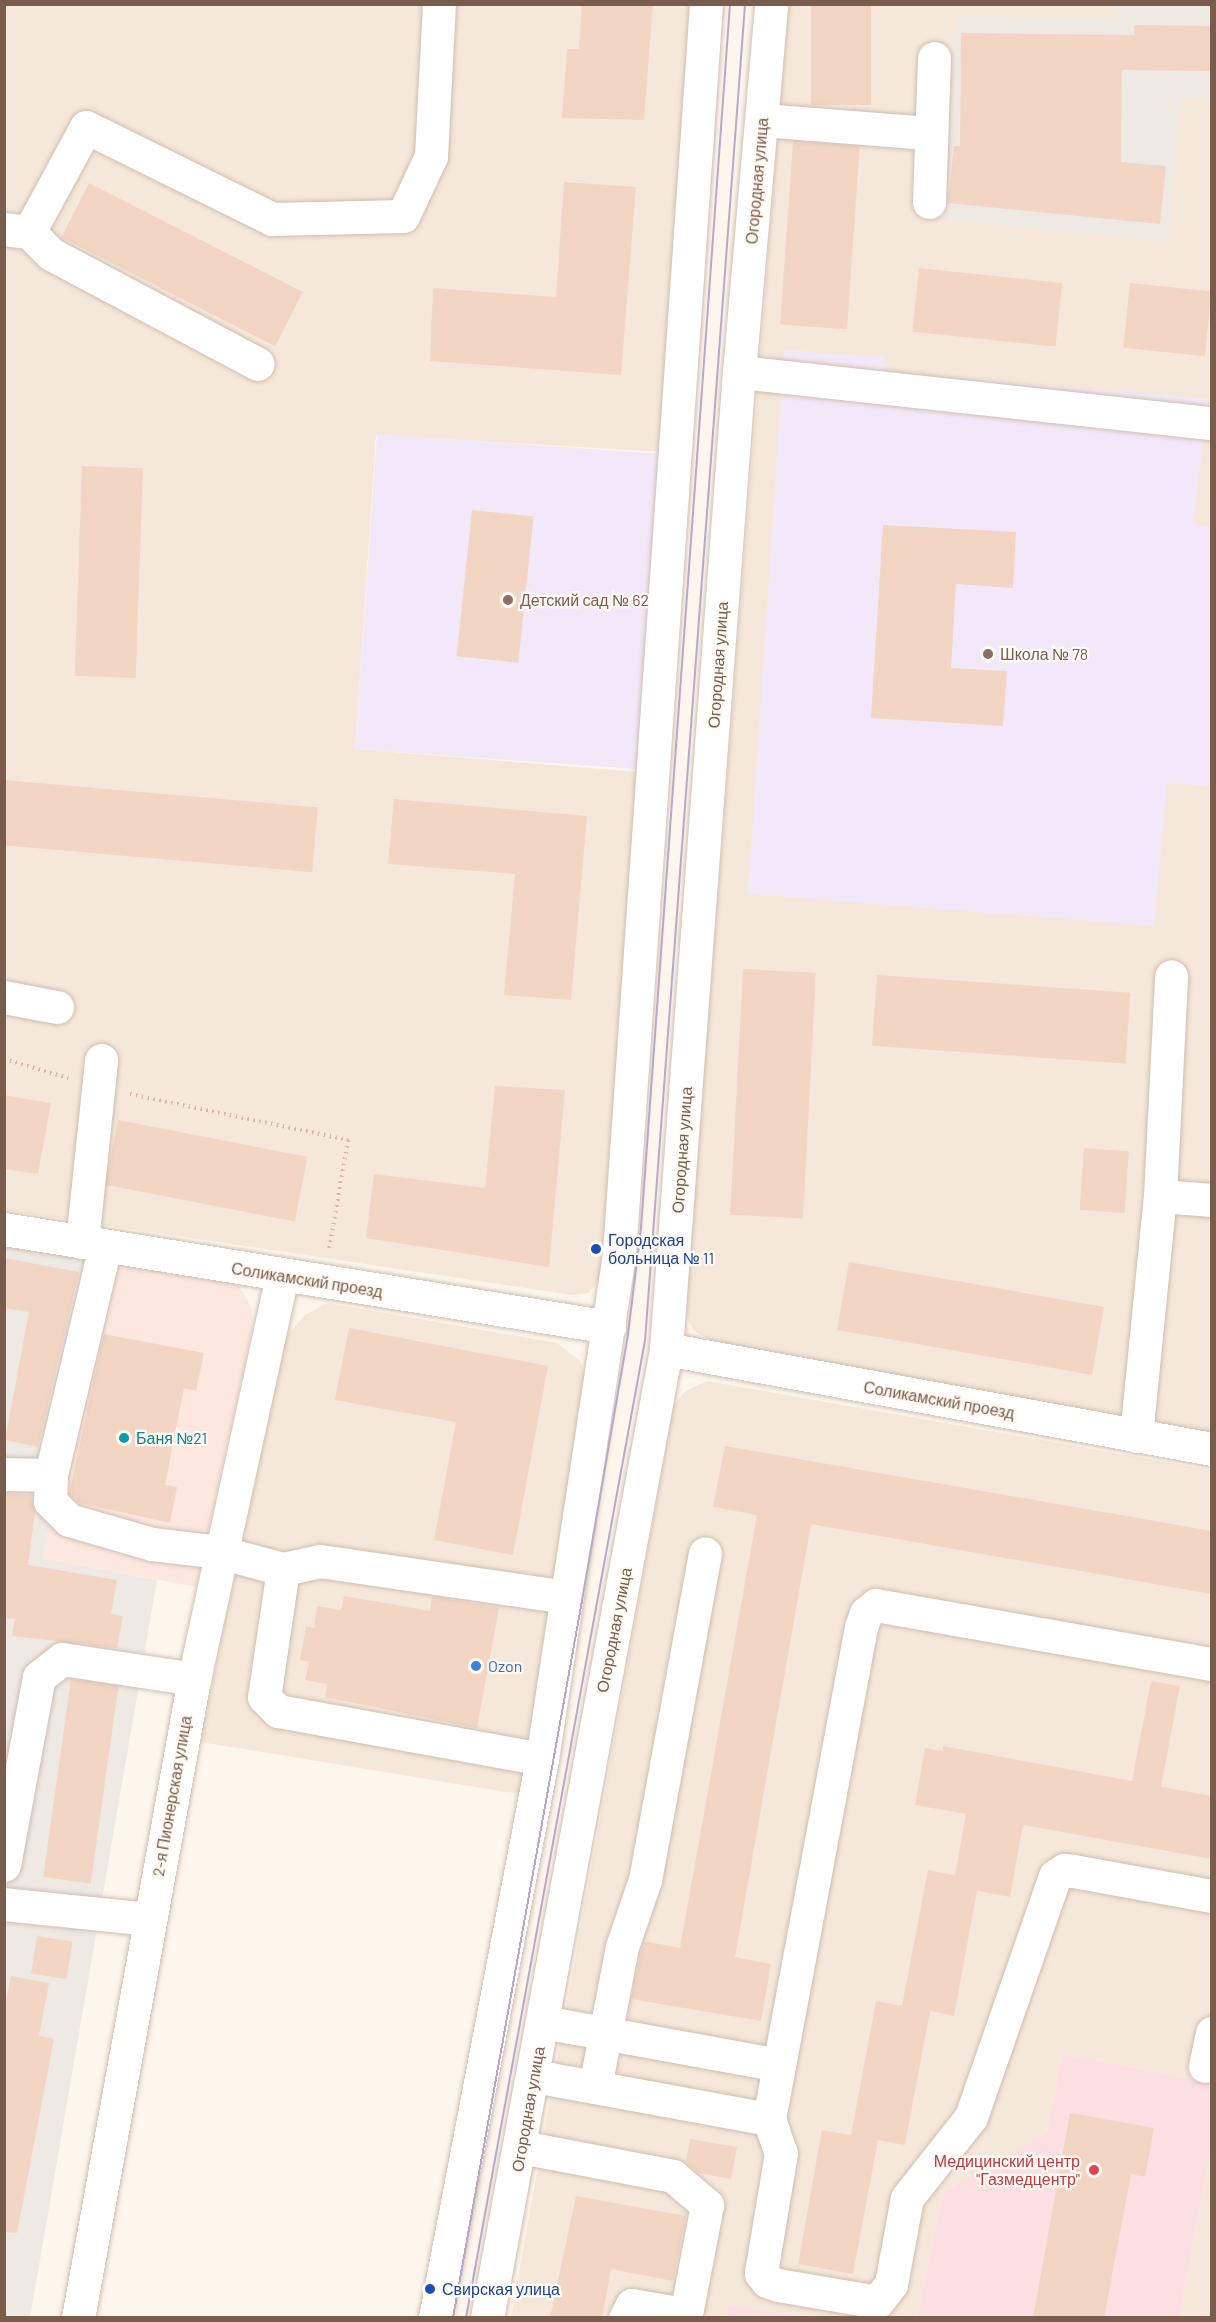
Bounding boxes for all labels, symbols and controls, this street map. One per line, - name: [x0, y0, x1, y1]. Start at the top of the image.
- street label: Огородная улица: [742, 117, 772, 245]
- place label: Детский сад № 62: [520, 590, 649, 610]
- marker: Детский сад № 62: [501, 593, 515, 607]
- street label: Огородная улица: [704, 601, 732, 729]
- place label: Школа № 78: [1000, 644, 1088, 664]
- marker: Школа № 78: [981, 647, 995, 661]
- street label: Огородная улица: [668, 1086, 696, 1214]
- place label: Городская больница № 11: [608, 1230, 714, 1268]
- marker: Городская больница № 11: [589, 1242, 603, 1256]
- street label: Соликамский проезд: [230, 1259, 384, 1301]
- street label: Соликамский проезд: [862, 1377, 1016, 1423]
- place label: Баня №21: [136, 1428, 207, 1448]
- marker: Баня №21: [117, 1431, 131, 1445]
- street label: Огородная улица: [592, 1566, 636, 1694]
- place label: Ozon: [488, 1656, 522, 1676]
- marker: Ozon: [469, 1659, 483, 1673]
- street label: 2-я Пионерская улица: [148, 1714, 196, 1878]
- street label: Огородная улица: [508, 2045, 548, 2173]
- place label: Медицинский центр "Газмедцентр": [934, 2151, 1080, 2189]
- marker: Медицинский центр "Газмедцентр": [1085, 2161, 1103, 2179]
- place label: Свирская улица: [442, 2279, 560, 2299]
- marker: Свирская улица: [423, 2282, 437, 2296]

